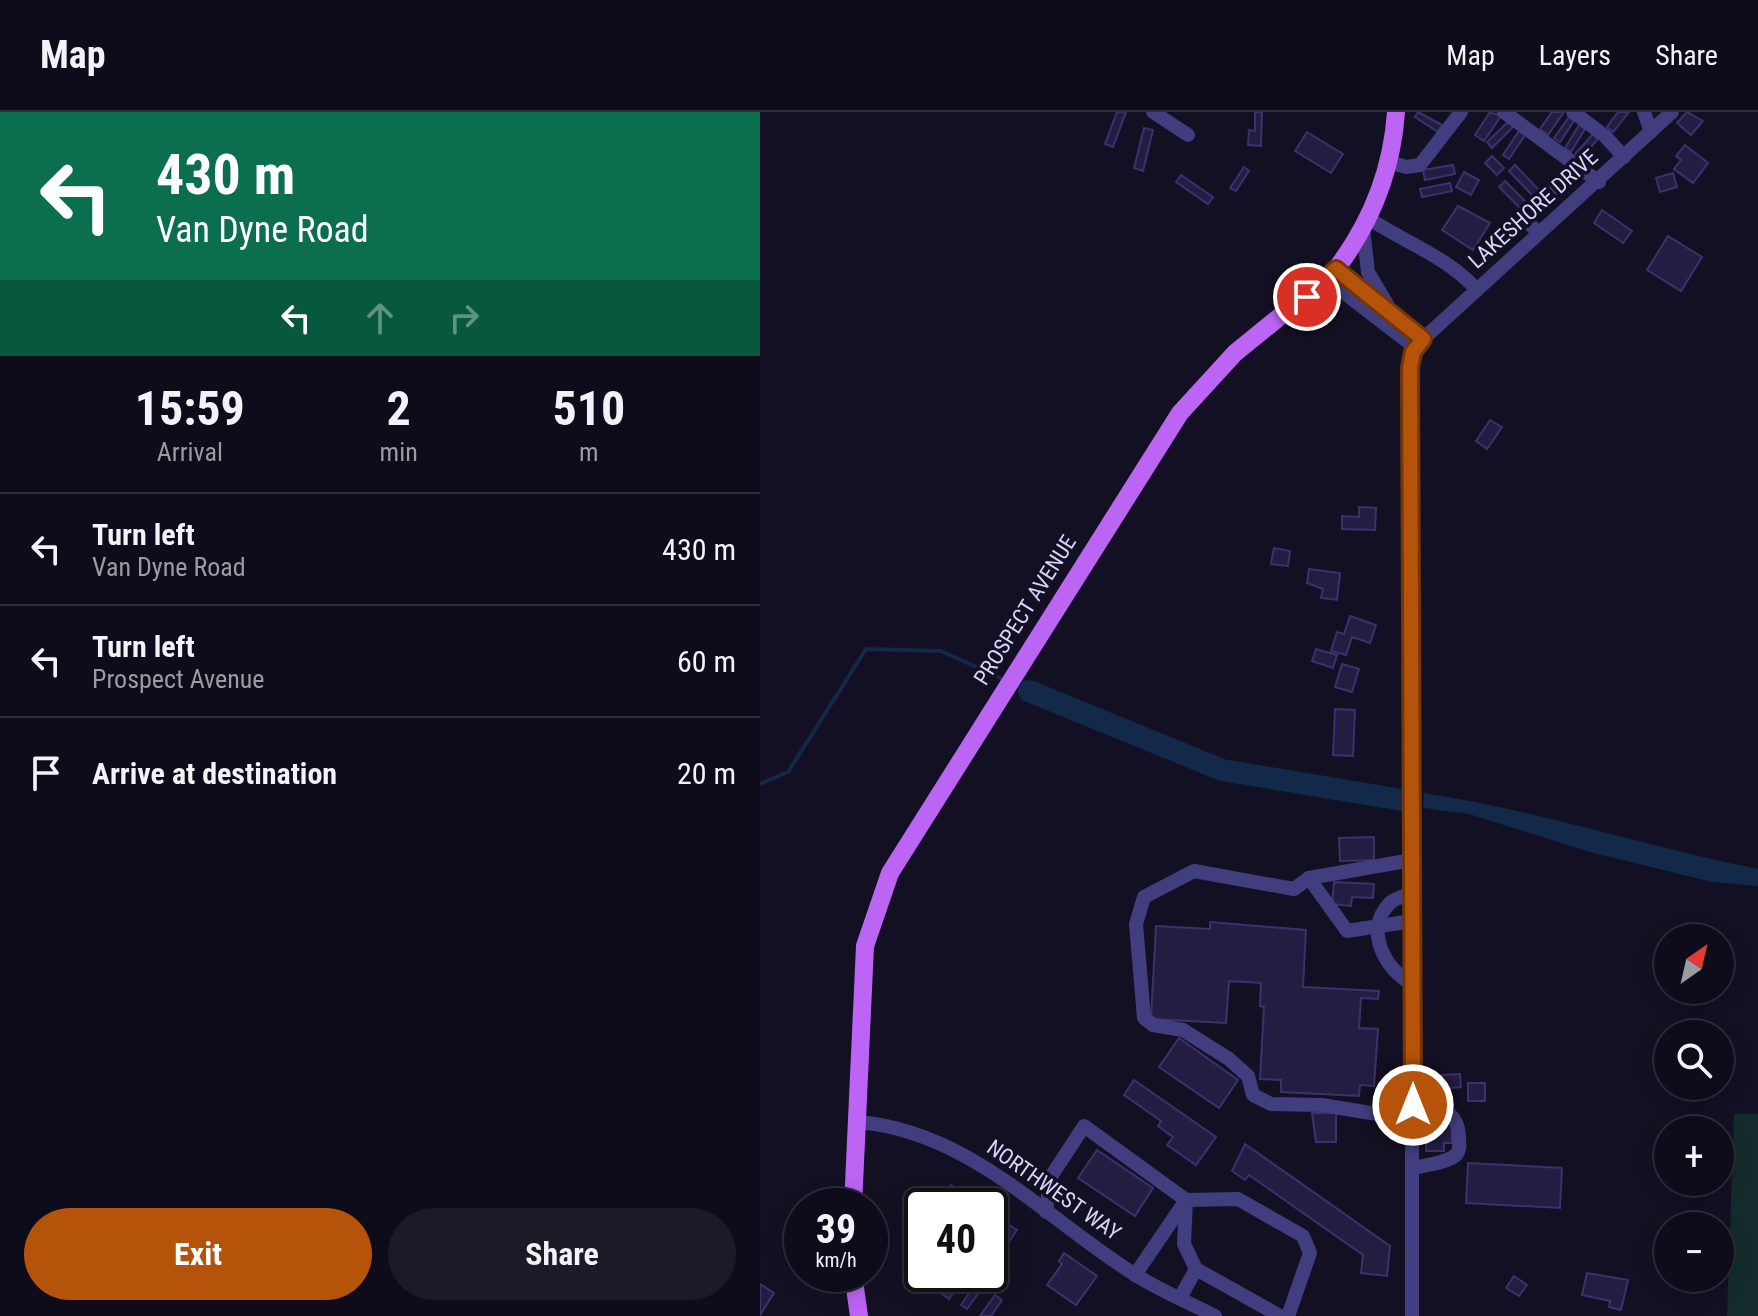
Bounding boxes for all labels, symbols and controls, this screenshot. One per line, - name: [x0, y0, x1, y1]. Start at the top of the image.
- text: Map: [40, 33, 106, 77]
- text: Map: [1446, 39, 1495, 72]
- text: Layers: [1539, 39, 1611, 72]
- text: Share: [1655, 39, 1718, 72]
- text: 430 m: [156, 142, 295, 208]
- icon: left: [24, 144, 128, 248]
- street label: LAKESHORE DRIVE: [1463, 144, 1603, 274]
- text: Van Dyne Road: [156, 209, 369, 251]
- pin: [1273, 263, 1341, 331]
- icon: arrive: [1285, 275, 1329, 319]
- icon: left: [274, 296, 318, 340]
- icon: ahead: [358, 296, 402, 340]
- icon: right: [442, 296, 486, 340]
- text: 15:59: [135, 380, 245, 437]
- text: 2: [387, 380, 411, 437]
- text: 510: [552, 380, 625, 437]
- text: Arrival: [157, 437, 223, 467]
- text: min: [380, 437, 418, 467]
- text: m: [579, 437, 599, 467]
- text: Turn left: [92, 517, 195, 552]
- icon: left: [24, 527, 68, 571]
- street label: PROSPECT AVENUE: [969, 530, 1081, 689]
- text: 430 m: [662, 532, 736, 567]
- text: Van Dyne Road: [92, 552, 246, 582]
- text: Turn left: [92, 629, 195, 664]
- icon: left: [24, 639, 68, 683]
- text: 60 m: [677, 644, 736, 679]
- text: Prospect Avenue: [92, 664, 265, 694]
- icon: arrive: [24, 751, 68, 795]
- text: Arrive at destination: [92, 756, 337, 791]
- text: 20 m: [677, 756, 736, 791]
- north arrow: [1654, 924, 1734, 1004]
- map controls: [1654, 924, 1734, 1292]
- button: search: [1654, 1020, 1734, 1100]
- position arrow: [1371, 1063, 1455, 1147]
- button: +: [1654, 1116, 1734, 1196]
- street label: NORTHWEST WAY: [982, 1135, 1126, 1246]
- speed limit sign: 40: [904, 1188, 1008, 1292]
- text: 39: [816, 1206, 856, 1253]
- button: Exit: [24, 1208, 372, 1300]
- button: Share: [388, 1208, 736, 1300]
- button: −: [1654, 1212, 1734, 1292]
- text: km/h: [815, 1248, 857, 1272]

